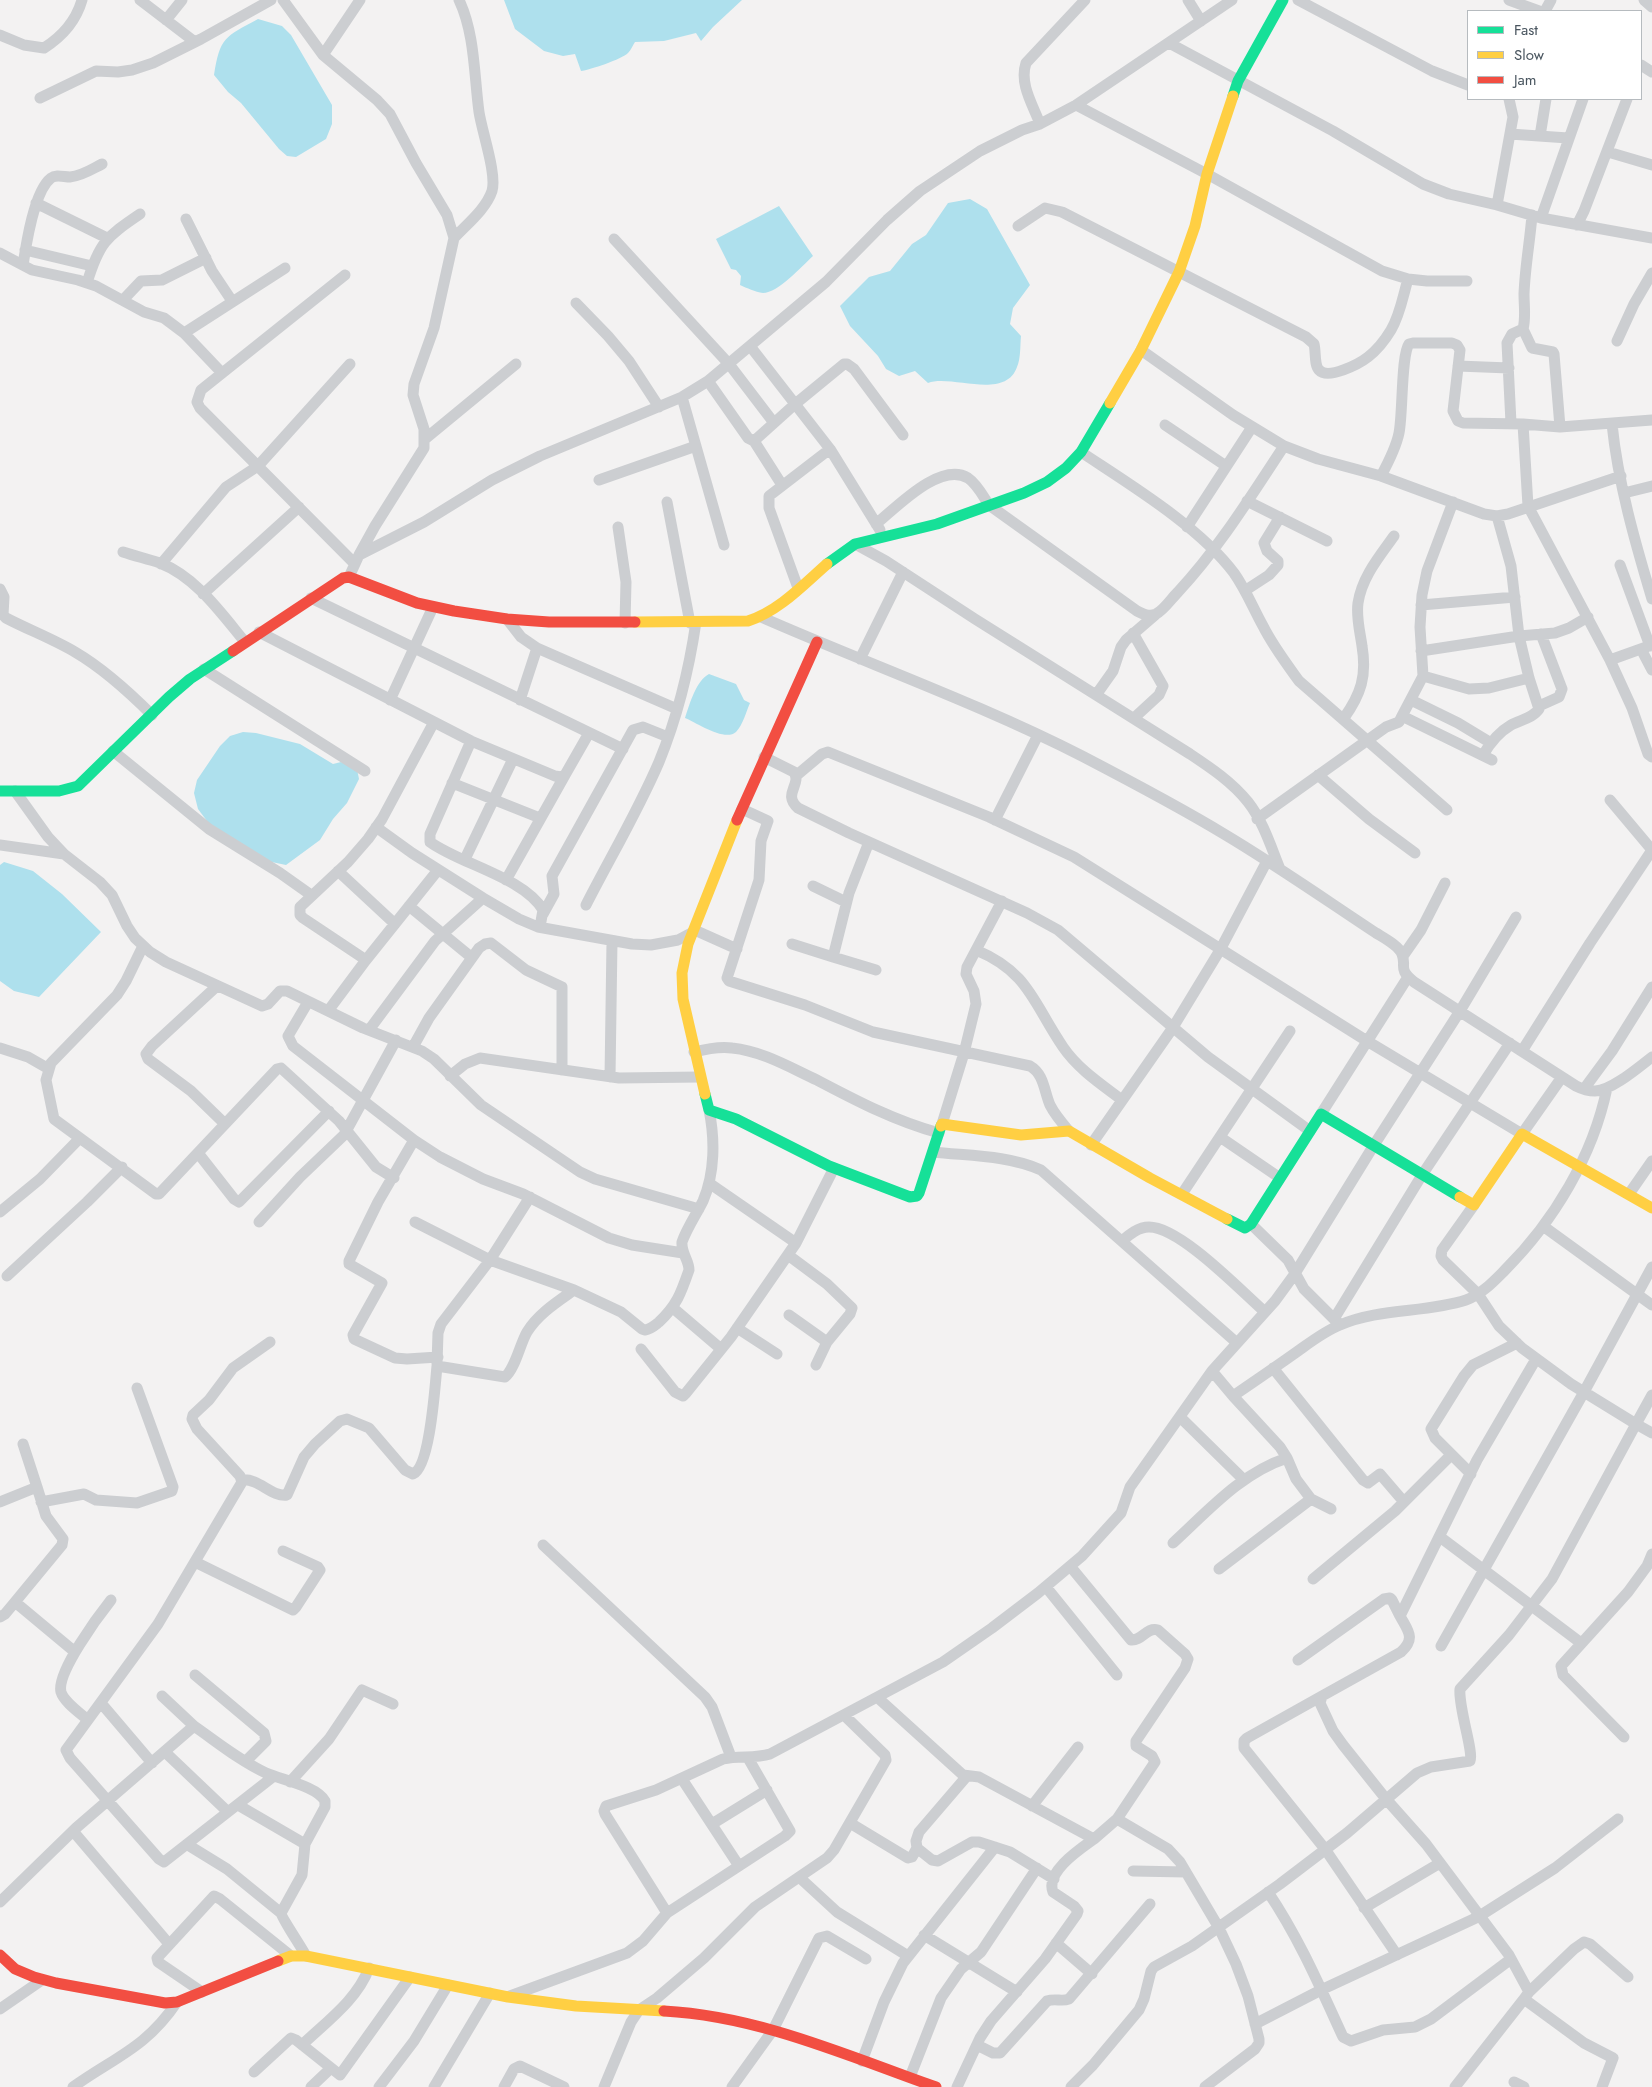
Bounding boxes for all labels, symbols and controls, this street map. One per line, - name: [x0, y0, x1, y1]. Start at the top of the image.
- legend: [1467, 10, 1642, 100]
- text: Fast: [1514, 19, 1538, 41]
- text: Slow: [1514, 44, 1544, 66]
- text: Jam: [1514, 69, 1537, 91]

